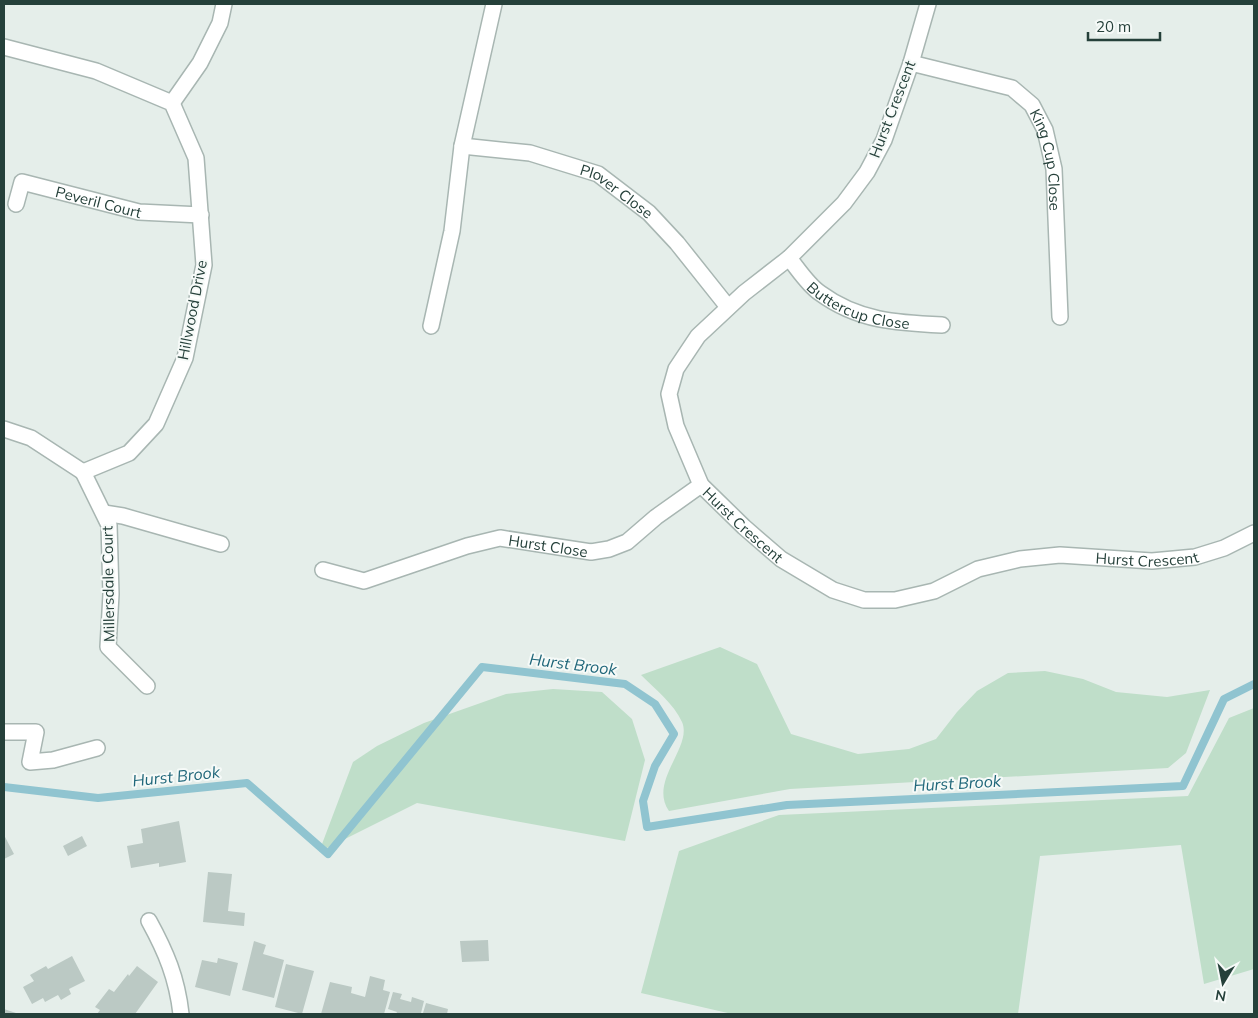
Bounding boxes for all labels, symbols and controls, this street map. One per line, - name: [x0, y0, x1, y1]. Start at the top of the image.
- scale bar: [1088, 10, 1160, 42]
- text: 20 m: [1096, 17, 1131, 36]
- street label: Hurst Crescent: [865, 58, 919, 160]
- street label: King Cup Close: [1026, 105, 1065, 211]
- street label: Plover Close: [578, 160, 657, 222]
- street label: Peveril Court: [54, 182, 144, 222]
- street label: Hillwood Drive: [173, 258, 211, 362]
- street label: Buttercup Close: [803, 277, 911, 333]
- street label: Hurst Crescent: [699, 483, 787, 566]
- street label: Millersdale Court: [97, 526, 119, 642]
- street label: Hurst Close: [507, 530, 589, 561]
- street label: Hurst Crescent: [1095, 547, 1201, 571]
- water label: Hurst Brook: [528, 649, 619, 679]
- water label: Hurst Brook: [131, 761, 222, 791]
- water label: Hurst Brook: [913, 771, 1002, 795]
- north arrow: [1198, 958, 1248, 1008]
- text: N: [1214, 986, 1228, 1006]

